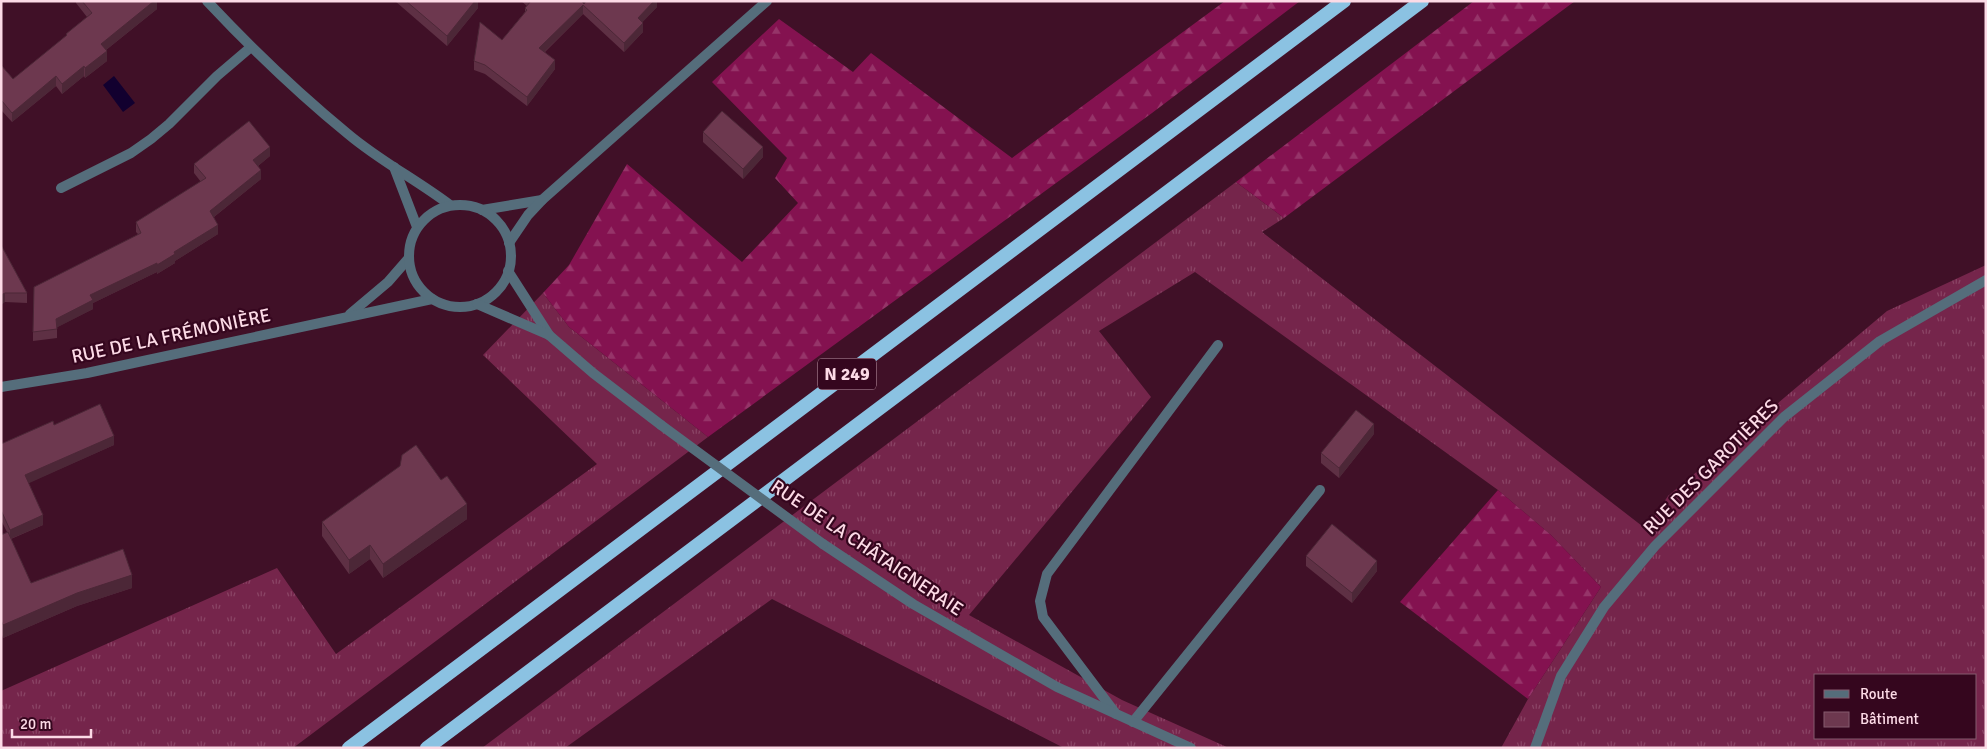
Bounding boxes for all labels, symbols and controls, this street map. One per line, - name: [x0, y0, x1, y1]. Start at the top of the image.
- street label: RUE DE LA FRÉMONIÈRE: [69, 303, 273, 369]
- road number: N 249: [818, 358, 876, 389]
- street label: RUE DES GAROTIÈRES: [1638, 394, 1784, 540]
- street label: RUE DE LA CHÂTAIGNERAIE: [766, 475, 968, 621]
- legend: [1814, 674, 1977, 739]
- text: Route: [1860, 685, 1897, 703]
- scale bar: [12, 706, 91, 738]
- text: Bâtiment: [1860, 710, 1919, 728]
- text: 20 m: [20, 715, 51, 733]

